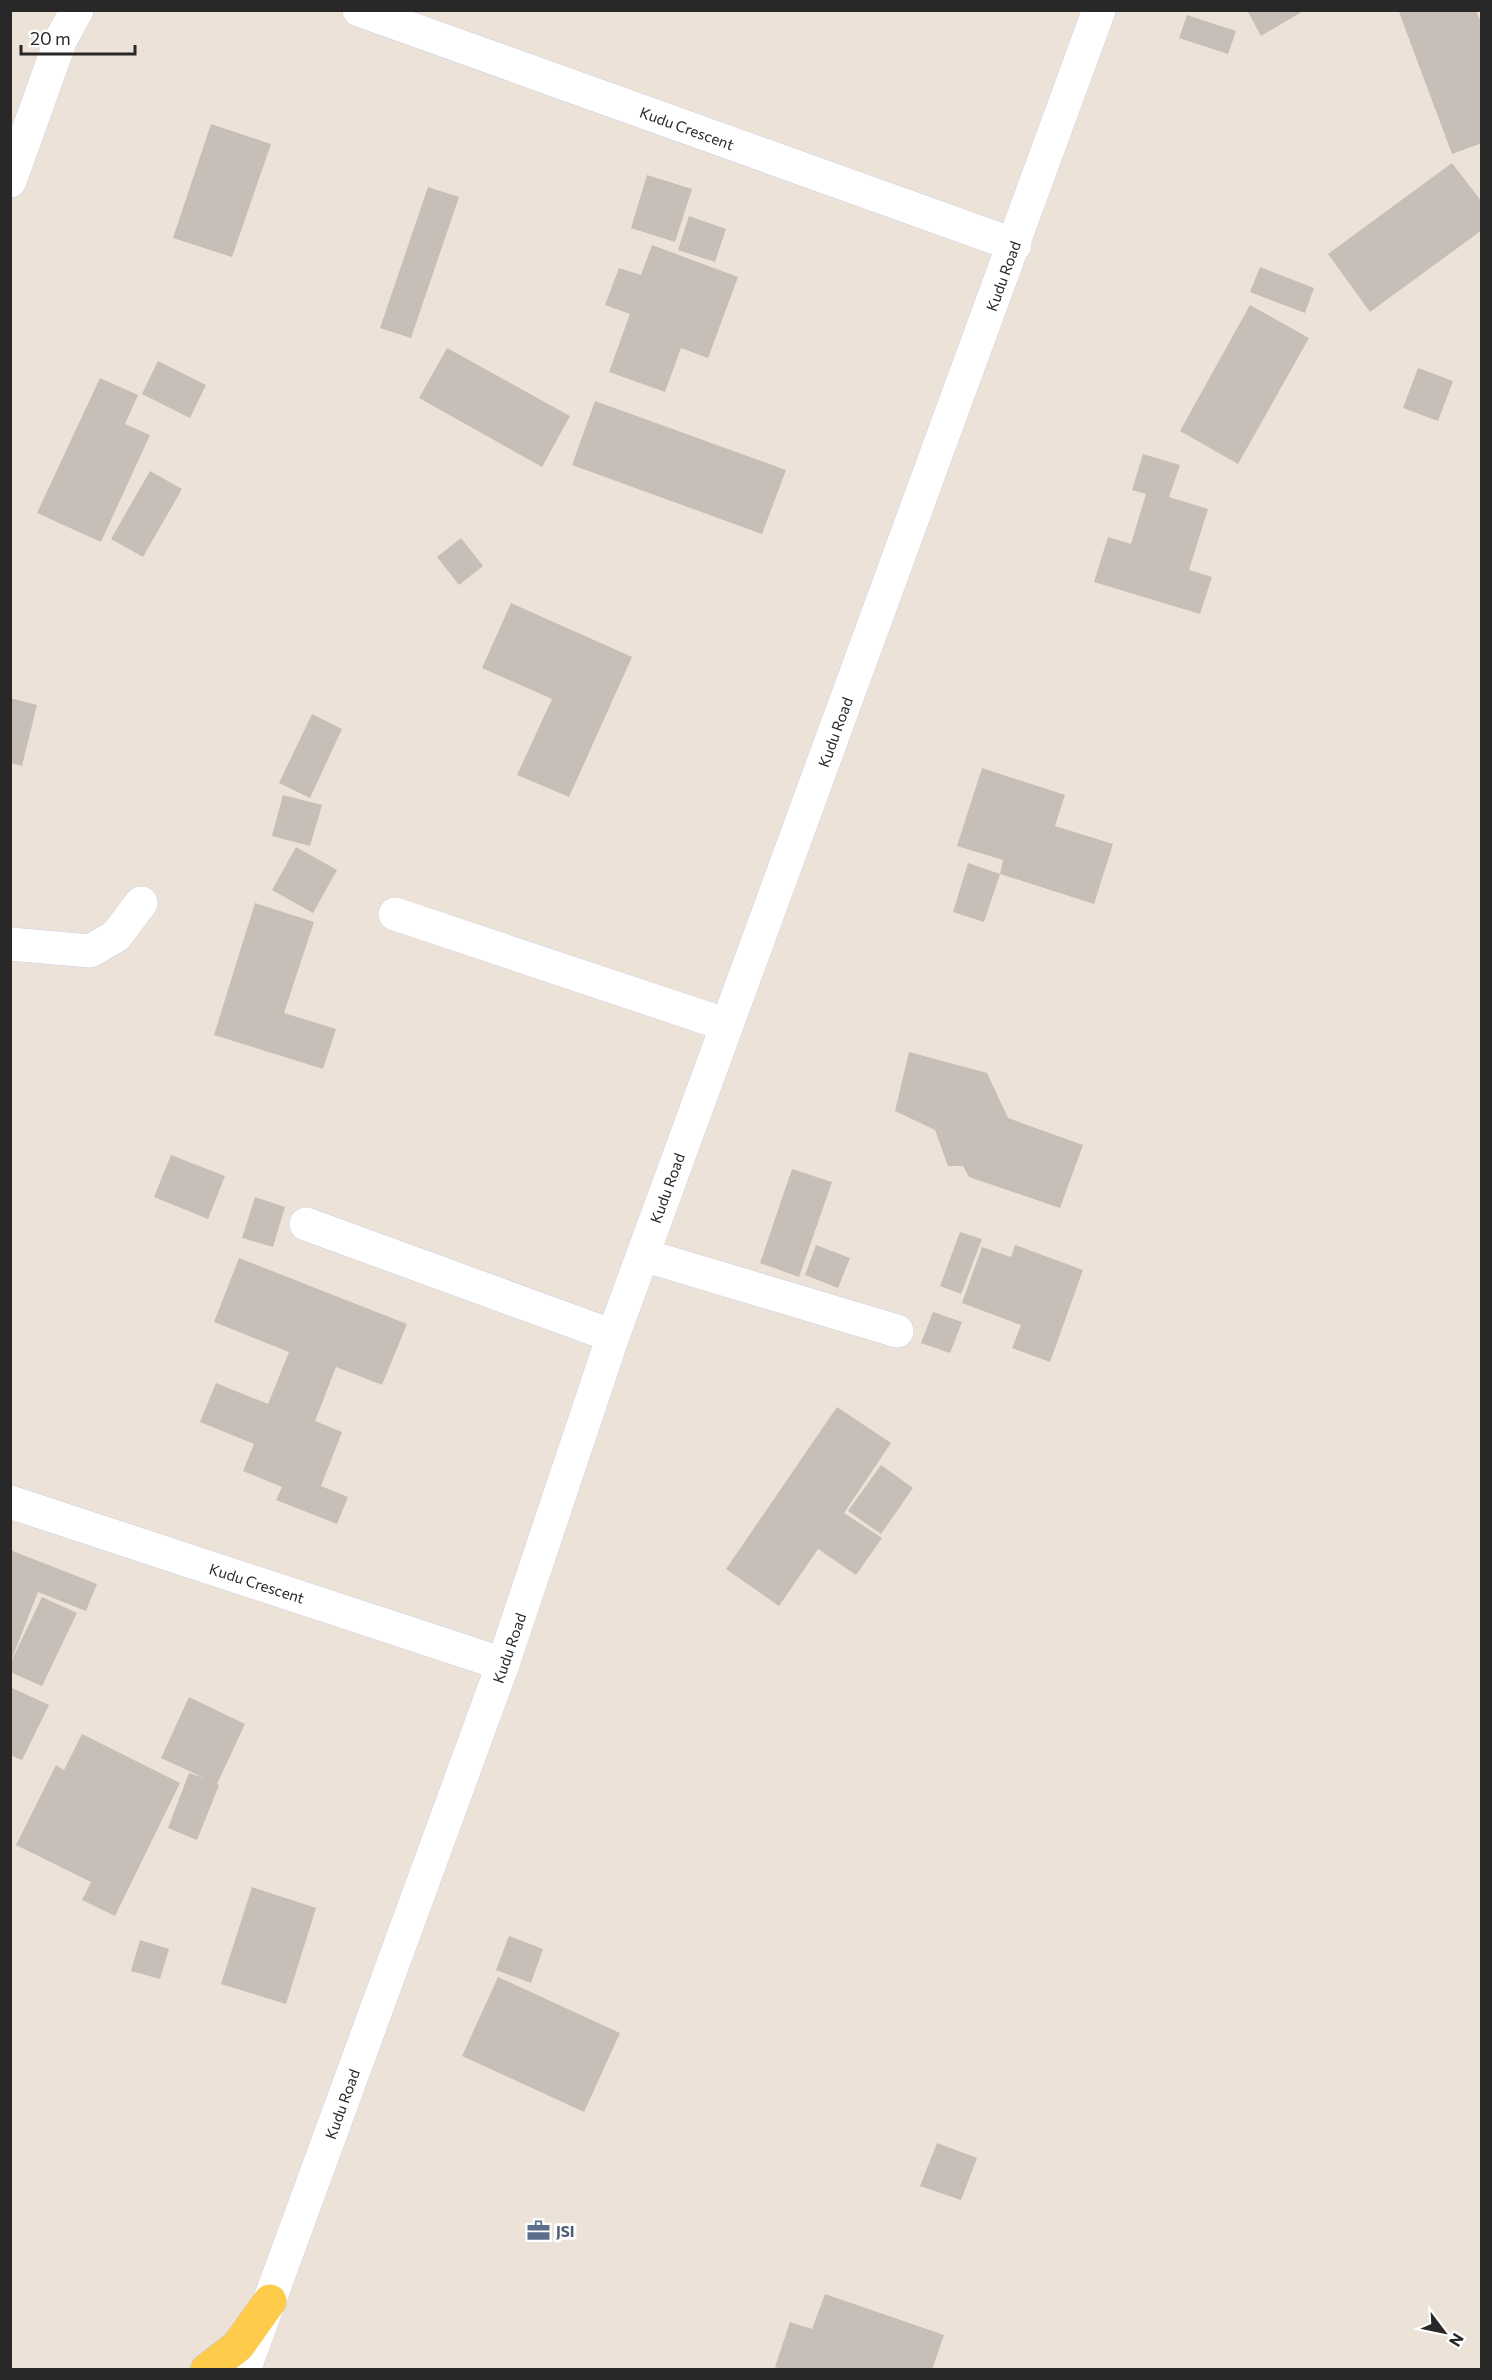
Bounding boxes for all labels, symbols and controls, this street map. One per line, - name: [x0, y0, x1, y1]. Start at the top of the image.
- scale bar: [21, 18, 135, 56]
- text: 20 m: [30, 27, 71, 49]
- street label: Kudu Crescent: [637, 103, 737, 153]
- street label: Kudu Road: [982, 239, 1024, 313]
- street label: Kudu Road: [814, 695, 856, 769]
- street label: Kudu Road: [646, 1151, 688, 1225]
- street label: Kudu Crescent: [207, 1559, 307, 1607]
- street label: Kudu Road: [489, 1610, 529, 1686]
- street label: Kudu Road: [321, 2067, 363, 2141]
- office icon: JSI: [525, 2218, 551, 2244]
- place label: JSI: [556, 2222, 575, 2240]
- north arrow: [1414, 2302, 1474, 2362]
- text: N: [1446, 2330, 1468, 2350]

